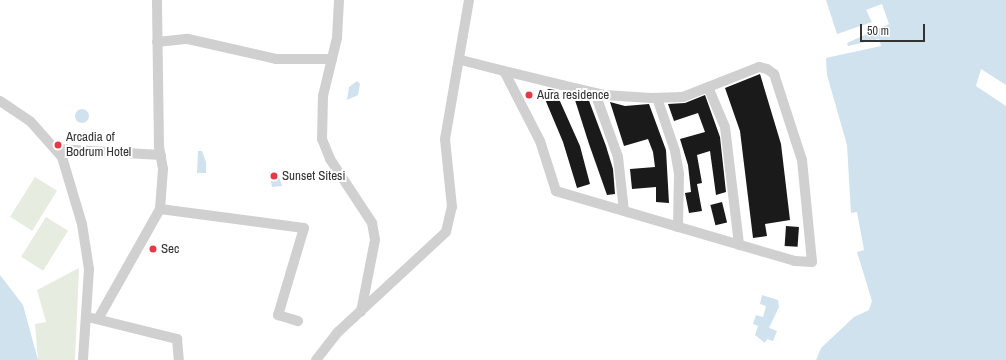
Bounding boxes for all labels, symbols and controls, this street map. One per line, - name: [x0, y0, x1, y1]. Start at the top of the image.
- scale bar: [862, 16, 927, 42]
- text: 50 m: [867, 23, 889, 39]
- place label: Aura residence: [537, 87, 609, 103]
- marker: Aura residence: [524, 90, 534, 100]
- place label: Arcadia of Bodrum Hotel: [66, 130, 131, 161]
- marker: Arcadia of Bodrum Hotel: [53, 140, 63, 150]
- place label: Sunset Sitesi: [282, 168, 345, 184]
- marker: Sunset Sitesi: [269, 171, 279, 181]
- place label: Sec: [161, 241, 179, 257]
- marker: Sec: [148, 244, 158, 254]

